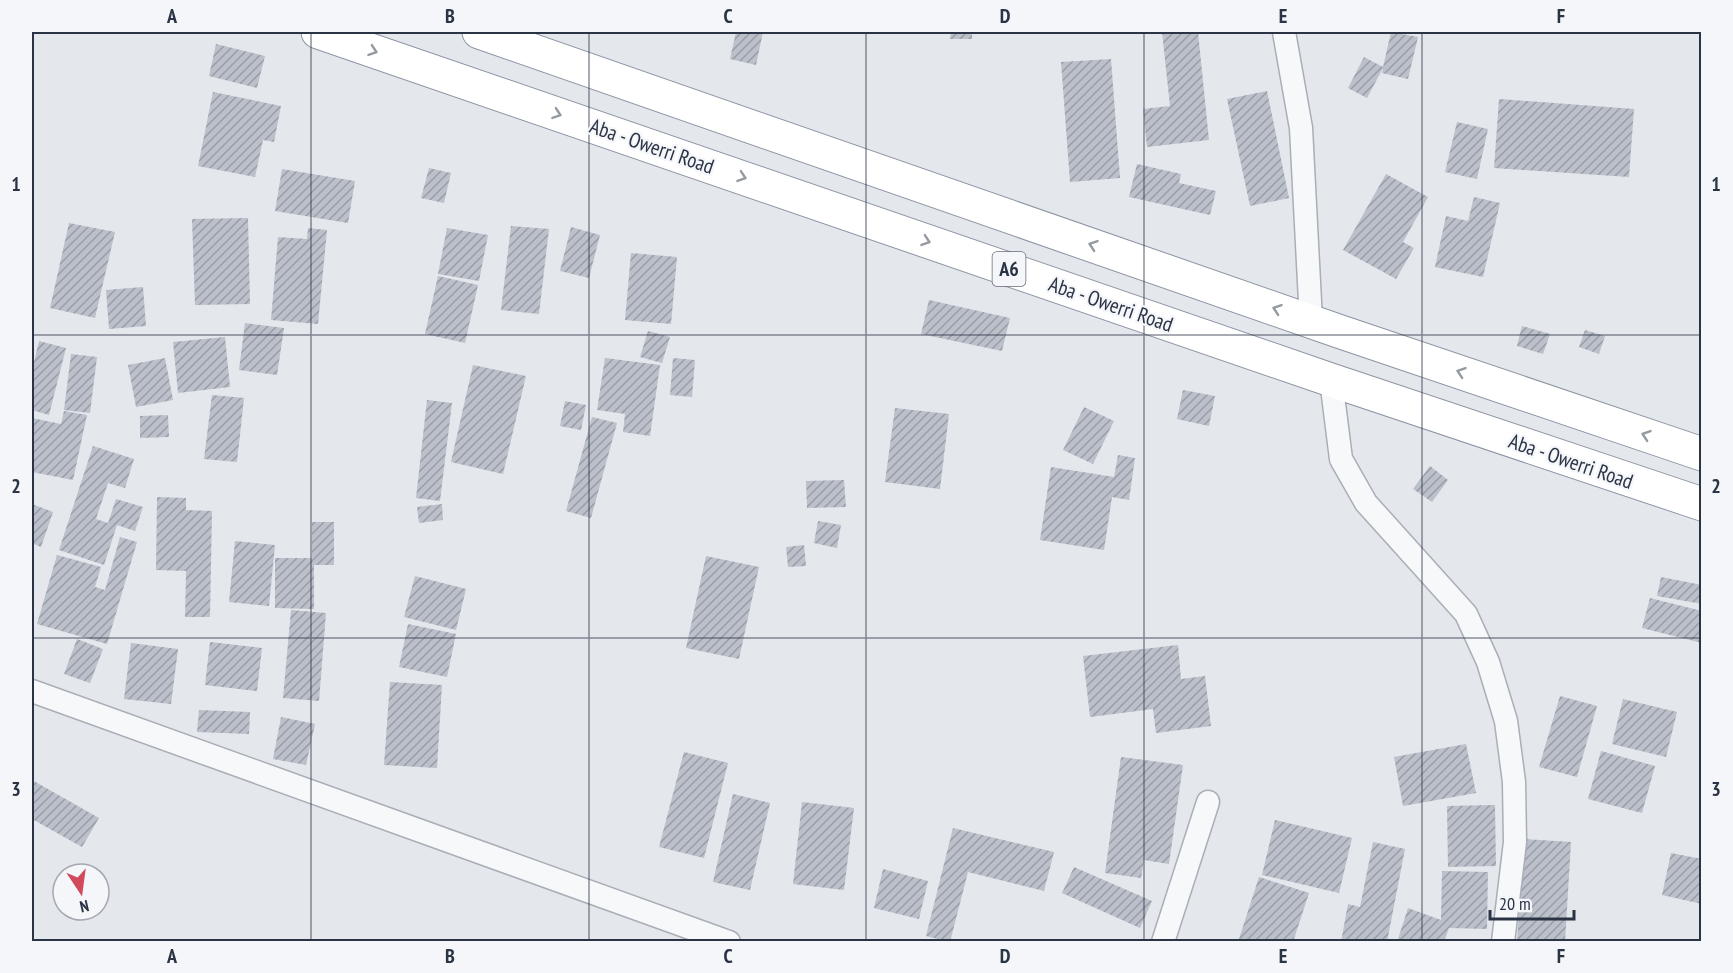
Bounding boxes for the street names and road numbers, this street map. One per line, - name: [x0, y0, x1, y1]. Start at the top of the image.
- street label: Aba - Owerri Road: [586, 112, 718, 180]
- road number: A6: [992, 252, 1026, 286]
- street label: Aba - Owerri Road: [1045, 270, 1177, 338]
- street label: Aba - Owerri Road: [1505, 427, 1637, 495]

